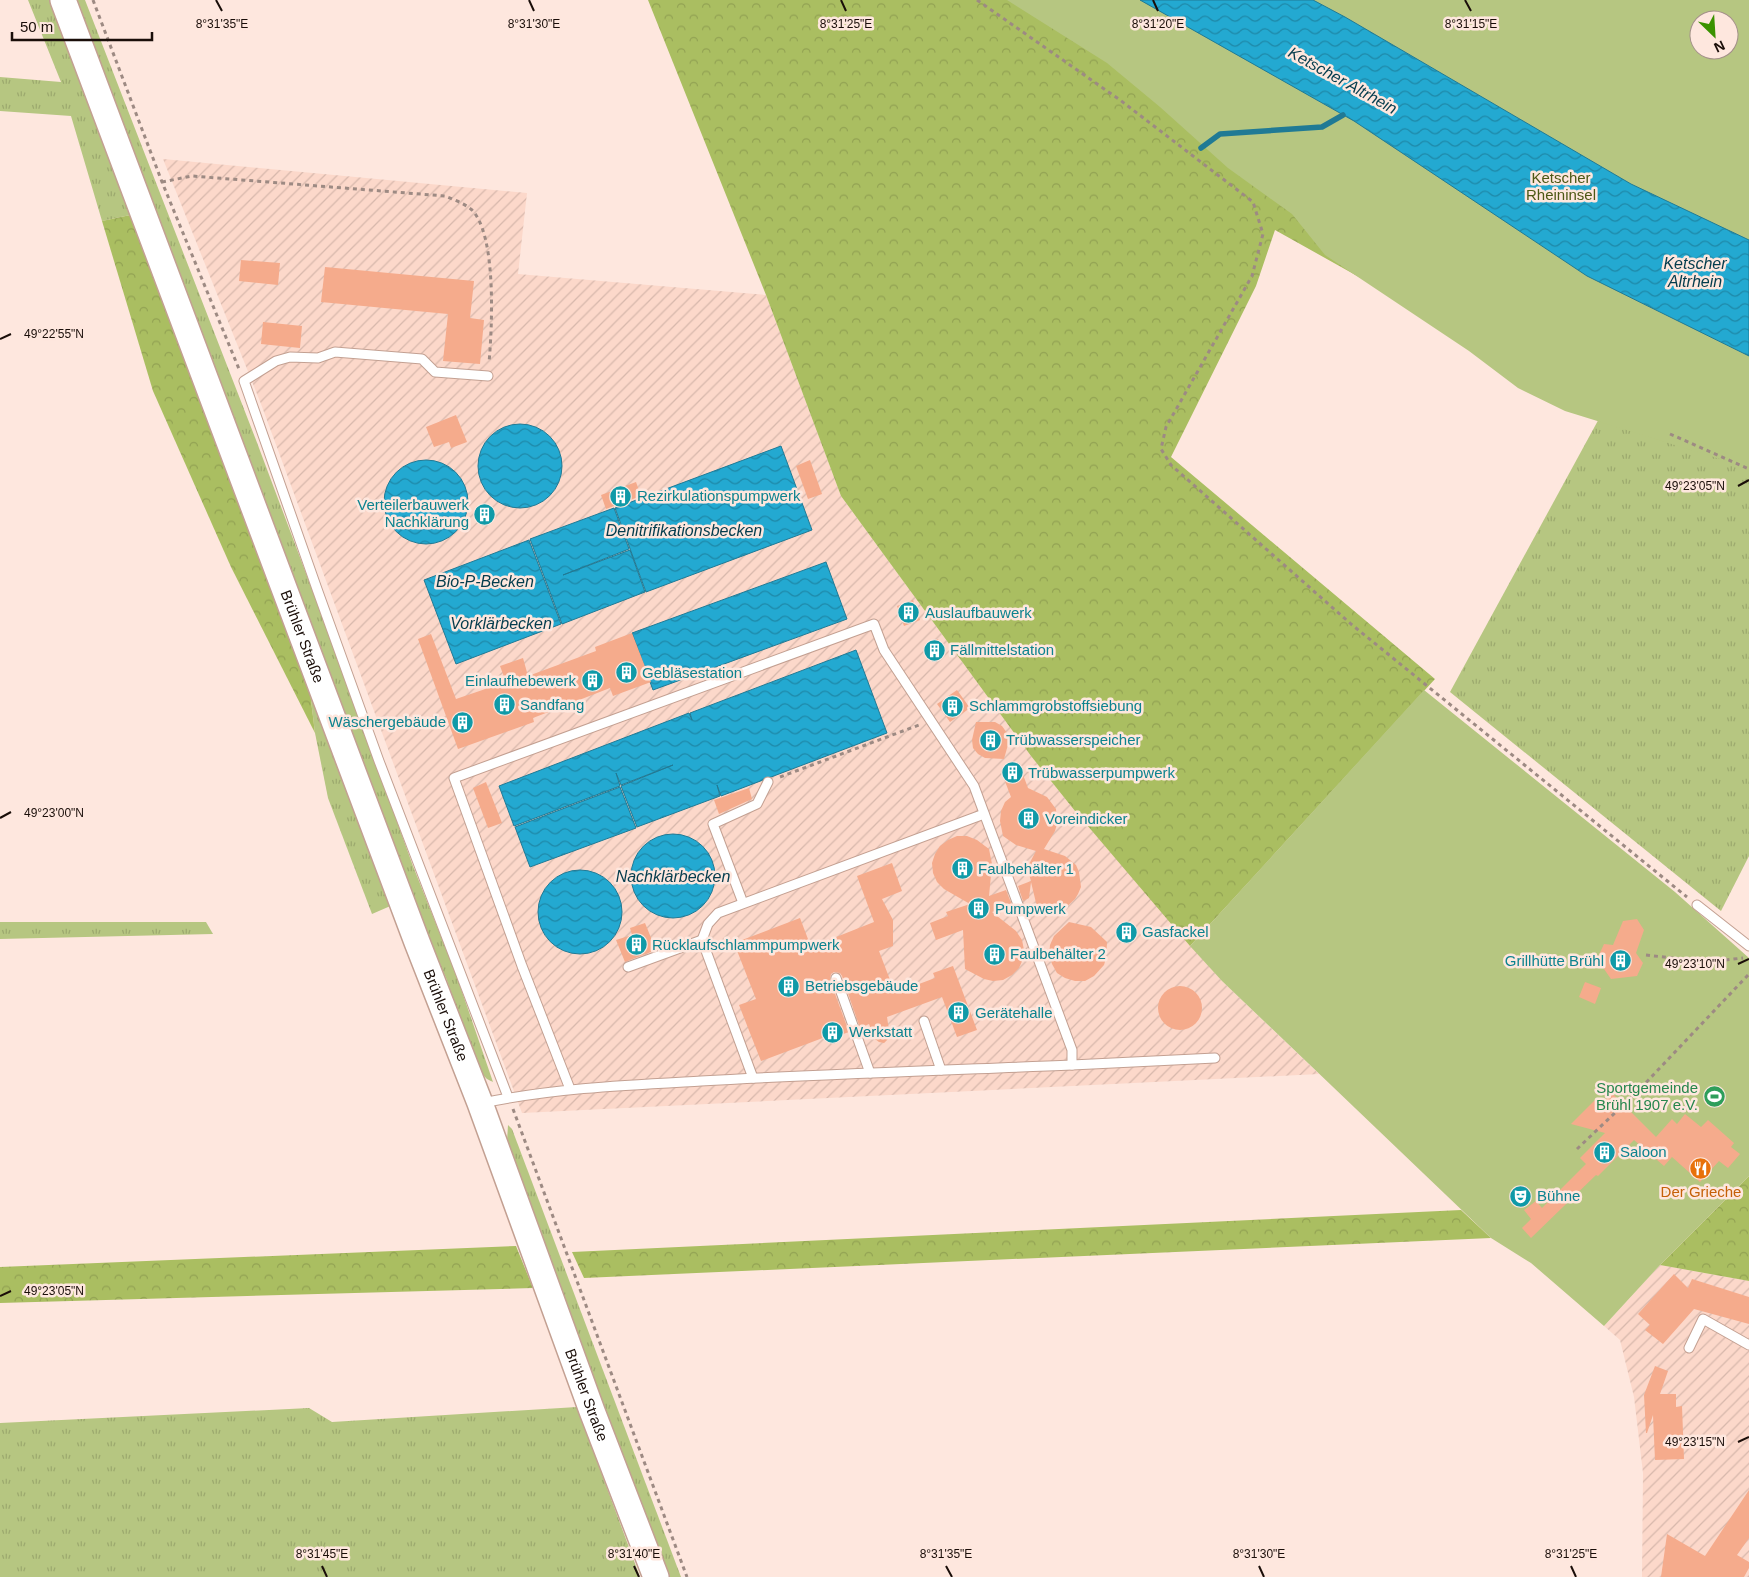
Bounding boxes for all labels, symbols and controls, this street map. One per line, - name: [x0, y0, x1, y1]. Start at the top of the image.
- scale bar: [12, 10, 152, 42]
- north arrow: [1689, 10, 1739, 60]
- text: 8°31'35"E: [196, 17, 248, 31]
- text: 8°31'30"E: [508, 17, 560, 31]
- text: 8°31'25"E: [820, 17, 872, 31]
- text: 8°31'20"E: [1132, 17, 1184, 31]
- text: 8°31'15"E: [1445, 17, 1497, 31]
- text: 50 m: [20, 18, 53, 35]
- text: N: [1712, 37, 1727, 56]
- water label: Ketscher Altrhein: [1286, 44, 1400, 117]
- park label: Ketscher Rheininsel: [1526, 169, 1596, 203]
- water label: Ketscher Altrhein: [1663, 255, 1727, 290]
- text: 49°22'55"N: [24, 327, 84, 341]
- text: 49°23'05"N: [1665, 479, 1725, 493]
- building icon: Rezirkulationspumpwerk: [609, 484, 633, 508]
- place label: Rezirkulationspumpwerk: [637, 487, 801, 504]
- place label: Verteilerbauwerk Nachklärung: [357, 496, 469, 530]
- building icon: Verteilerbauwerk Nachklärung: [473, 502, 497, 526]
- water label: Denitrifikationsbecken: [606, 522, 762, 539]
- water label: Bio-P-Becken: [436, 573, 534, 590]
- street label: Brühler Straße: [278, 588, 328, 685]
- building icon: Auslaufbauwerk: [897, 601, 921, 625]
- place label: Auslaufbauwerk: [925, 604, 1032, 621]
- water label: Vorklärbecken: [450, 615, 552, 632]
- building icon: Fällmittelstation: [922, 638, 946, 662]
- place label: Fällmittelstation: [950, 641, 1054, 658]
- building icon: Gebläsestation: [614, 661, 638, 685]
- place label: Gebläsestation: [642, 664, 742, 681]
- building icon: Einlaufhebewerk: [580, 669, 604, 693]
- place label: Einlaufhebewerk: [465, 672, 576, 689]
- building icon: Sandfang: [492, 693, 516, 717]
- building icon: Schlammgrobstoffsiebung: [941, 694, 965, 718]
- place label: Sandfang: [520, 696, 584, 713]
- place label: Schlammgrobstoffsiebung: [969, 697, 1142, 714]
- building icon: Wäschergebäude: [450, 710, 474, 734]
- place label: Wäschergebäude: [328, 713, 446, 730]
- building icon: Trübwasserspeicher: [978, 728, 1002, 752]
- place label: Trübwasserspeicher: [1006, 731, 1141, 748]
- building icon: Trübwasserpumpwerk: [1000, 761, 1024, 785]
- place label: Trübwasserpumpwerk: [1028, 764, 1175, 781]
- text: 49°23'00"N: [24, 806, 84, 820]
- building icon: Voreindicker: [1017, 807, 1041, 831]
- place label: Voreindicker: [1045, 810, 1128, 827]
- building icon: Faulbehälter 1: [950, 857, 974, 881]
- place label: Faulbehälter 1: [978, 860, 1074, 877]
- water label: Nachklärbecken: [616, 868, 730, 885]
- building icon: Pumpwerk: [967, 897, 991, 921]
- place label: Pumpwerk: [995, 900, 1066, 917]
- building icon: Gasfackel: [1114, 920, 1138, 944]
- place label: Gasfackel: [1142, 923, 1209, 940]
- building icon: Rücklaufschlammpumpwerk: [624, 933, 648, 957]
- place label: Rücklaufschlammpumpwerk: [652, 936, 840, 953]
- building icon: Faulbehälter 2: [982, 942, 1006, 966]
- place label: Faulbehälter 2: [1010, 945, 1106, 962]
- building icon: Grillhütte Brühl: [1608, 949, 1632, 973]
- place label: Grillhütte Brühl: [1505, 952, 1604, 969]
- text: 49°23'10"N: [1665, 957, 1725, 971]
- street label: Brühler Straße: [420, 967, 472, 1064]
- building icon: Betriebsgebäude: [777, 974, 801, 998]
- place label: Betriebsgebäude: [805, 977, 918, 994]
- building icon: Gerätehalle: [947, 1001, 971, 1025]
- place label: Gerätehalle: [975, 1004, 1053, 1021]
- building icon: Werkstatt: [821, 1020, 845, 1044]
- place label: Werkstatt: [849, 1023, 913, 1040]
- place label: Sportgemeinde Brühl 1907 e.V.: [1596, 1079, 1698, 1113]
- sports icon: Sportgemeinde Brühl 1907 e.V.: [1702, 1085, 1726, 1109]
- building icon: Saloon: [1592, 1140, 1616, 1164]
- place label: Saloon: [1620, 1143, 1667, 1160]
- restaurant icon: Der Grieche: [1689, 1157, 1713, 1181]
- place label: Der Grieche: [1661, 1183, 1741, 1200]
- theatre icon: Bühne: [1509, 1184, 1533, 1208]
- place label: Bühne: [1537, 1187, 1580, 1204]
- text: 49°23'05"N: [24, 1284, 84, 1298]
- street label: Brühler Straße: [562, 1346, 612, 1444]
- text: 49°23'15"N: [1665, 1435, 1725, 1449]
- text: 8°31'45"E: [296, 1547, 348, 1561]
- text: 8°31'40"E: [608, 1547, 660, 1561]
- text: 8°31'35"E: [920, 1547, 972, 1561]
- text: 8°31'30"E: [1233, 1547, 1285, 1561]
- text: 8°31'25"E: [1545, 1547, 1597, 1561]

